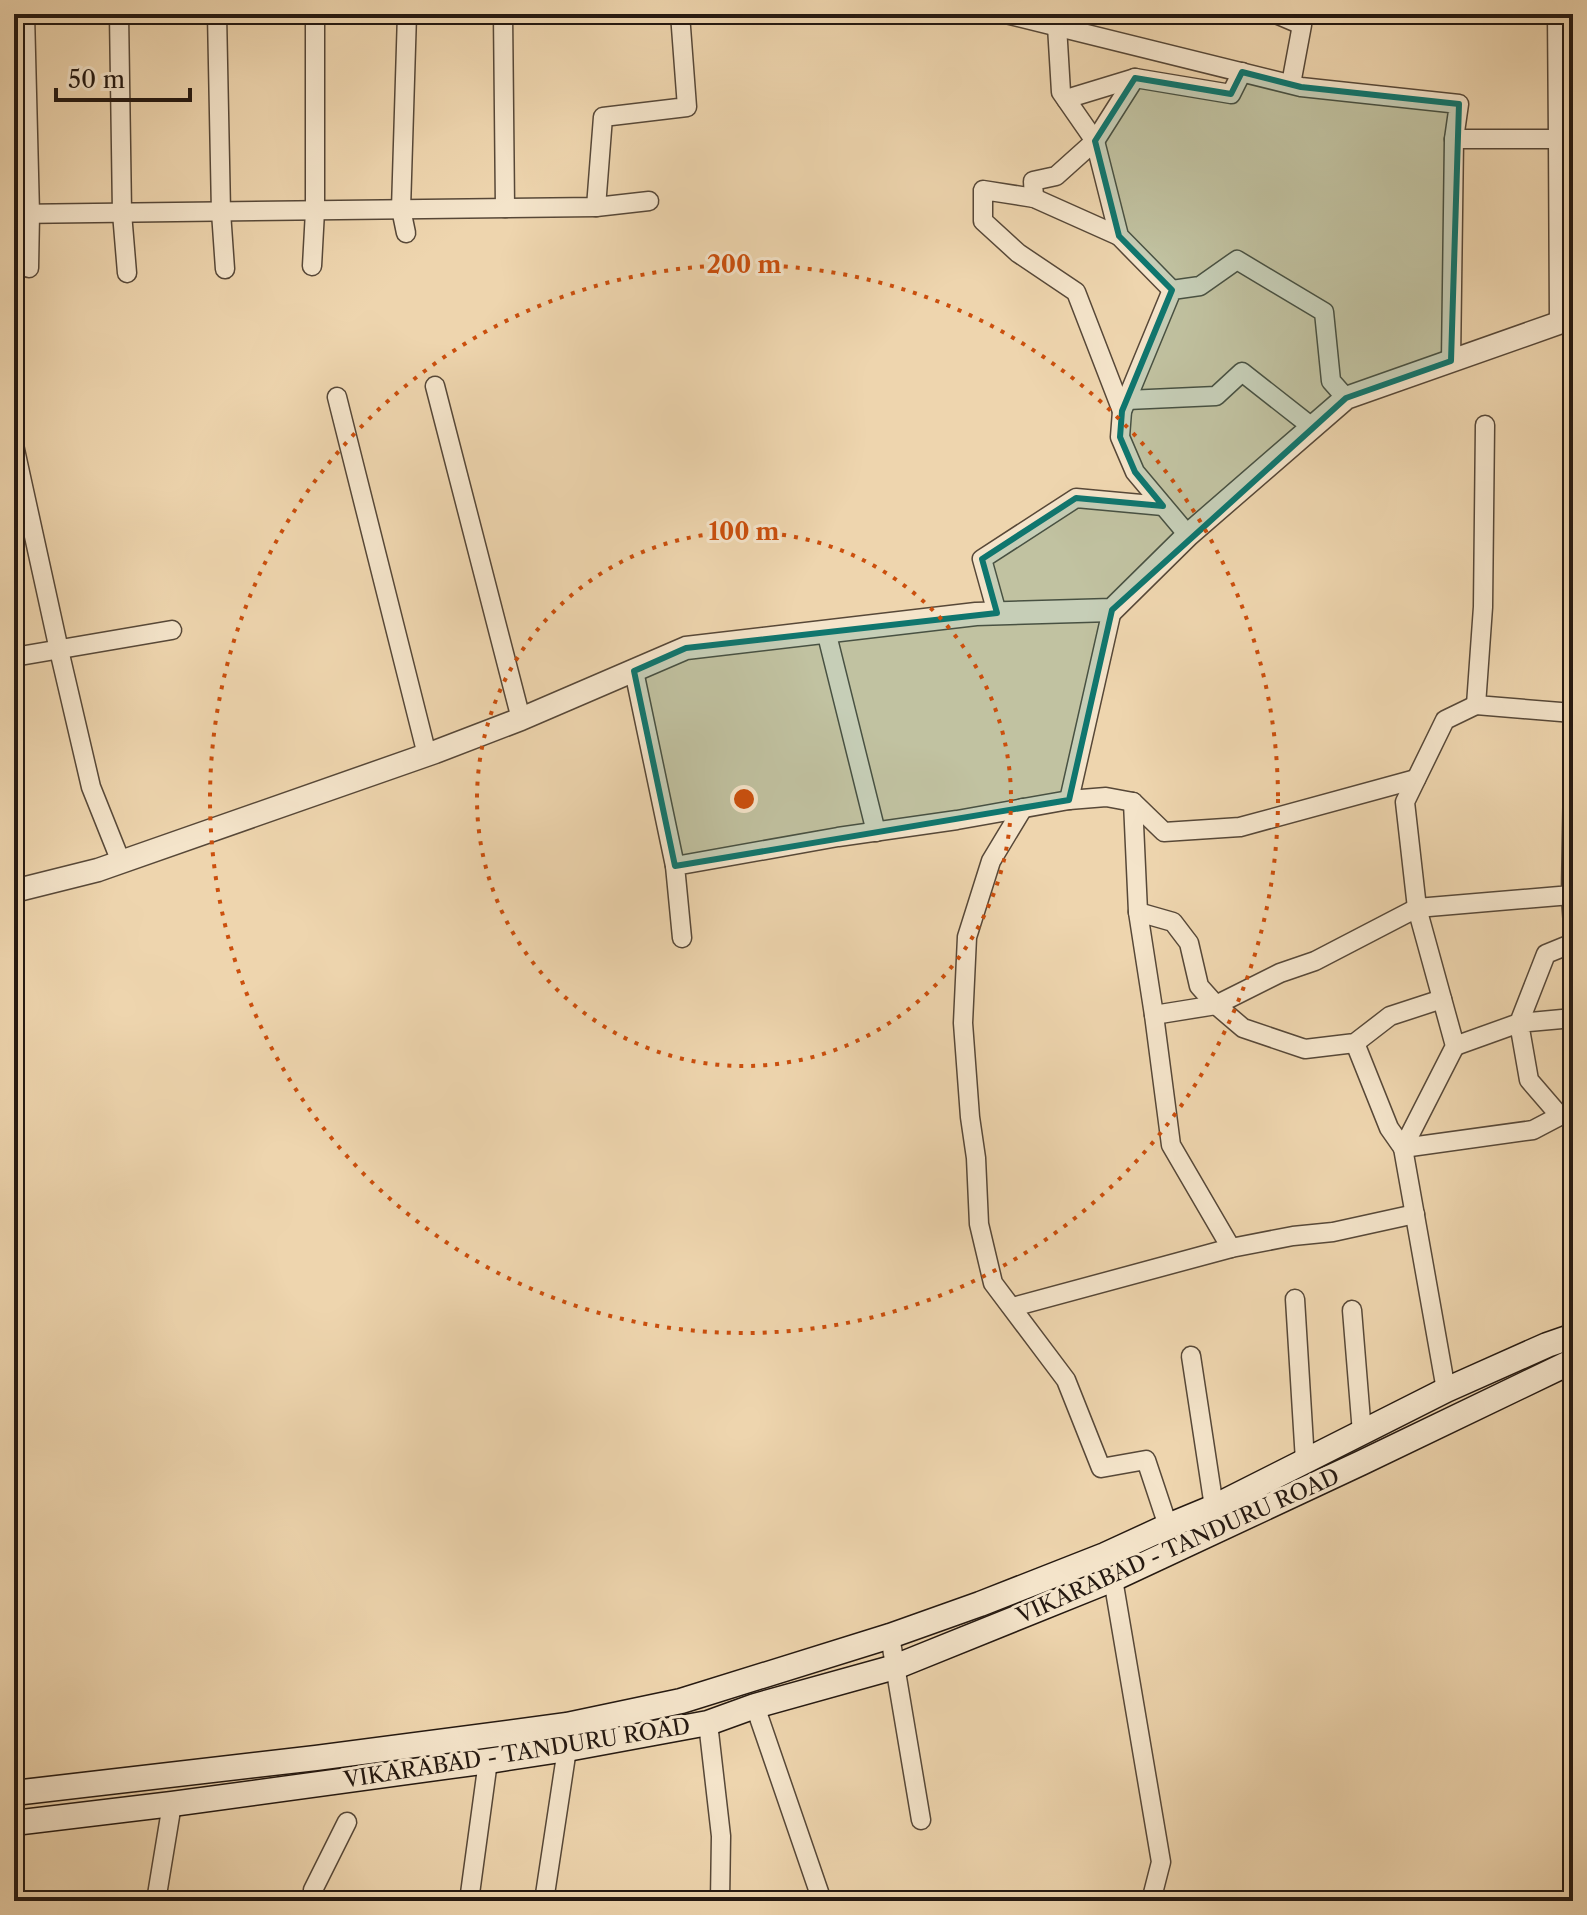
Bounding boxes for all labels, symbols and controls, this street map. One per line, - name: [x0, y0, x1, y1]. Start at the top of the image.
- scale bar: [56, 52, 190, 102]
- text: 50 m: [68, 65, 125, 94]
- text: 200 m: [707, 250, 781, 279]
- text: 100 m: [708, 517, 780, 546]
- centre of rings: [730, 785, 758, 813]
- street label: VIKARABAD - TANDURU ROAD: [1012, 1462, 1344, 1630]
- street label: VIKARABAD - TANDURU ROAD: [341, 1712, 692, 1794]

